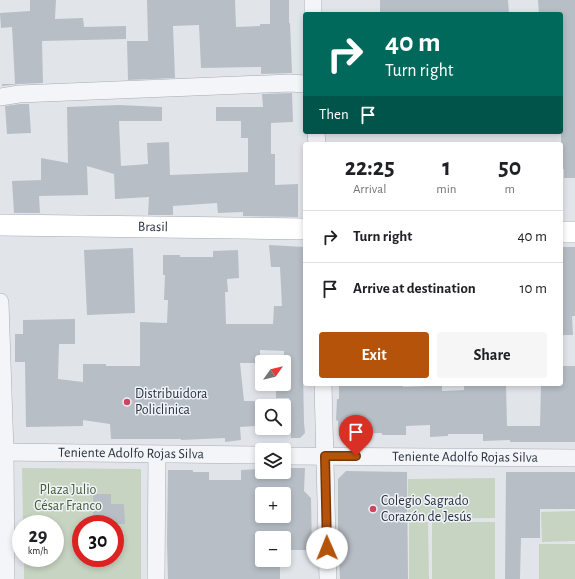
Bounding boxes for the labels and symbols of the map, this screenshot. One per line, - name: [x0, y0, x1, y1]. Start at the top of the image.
- street label: Brasil: [138, 220, 168, 234]
- north arrow: [255, 355, 291, 391]
- place label: Distribuidora Policlinica: [135, 387, 208, 417]
- marker: Distribuidora Policlinica: [122, 397, 132, 407]
- pin: [339, 415, 373, 456]
- street label: Teniente Adolfo Rojas Silva: [58, 446, 205, 461]
- street label: Teniente Adolfo Rojas Silva: [392, 450, 539, 465]
- park label: Plaza Julio César Franco: [34, 483, 102, 513]
- place label: Colegio Sagrado Corazón de Jesús: [381, 494, 471, 524]
- marker: Colegio Sagrado Corazón de Jesús: [368, 504, 378, 514]
- speed limit sign: 30: [72, 515, 124, 567]
- position arrow: [306, 527, 348, 569]

